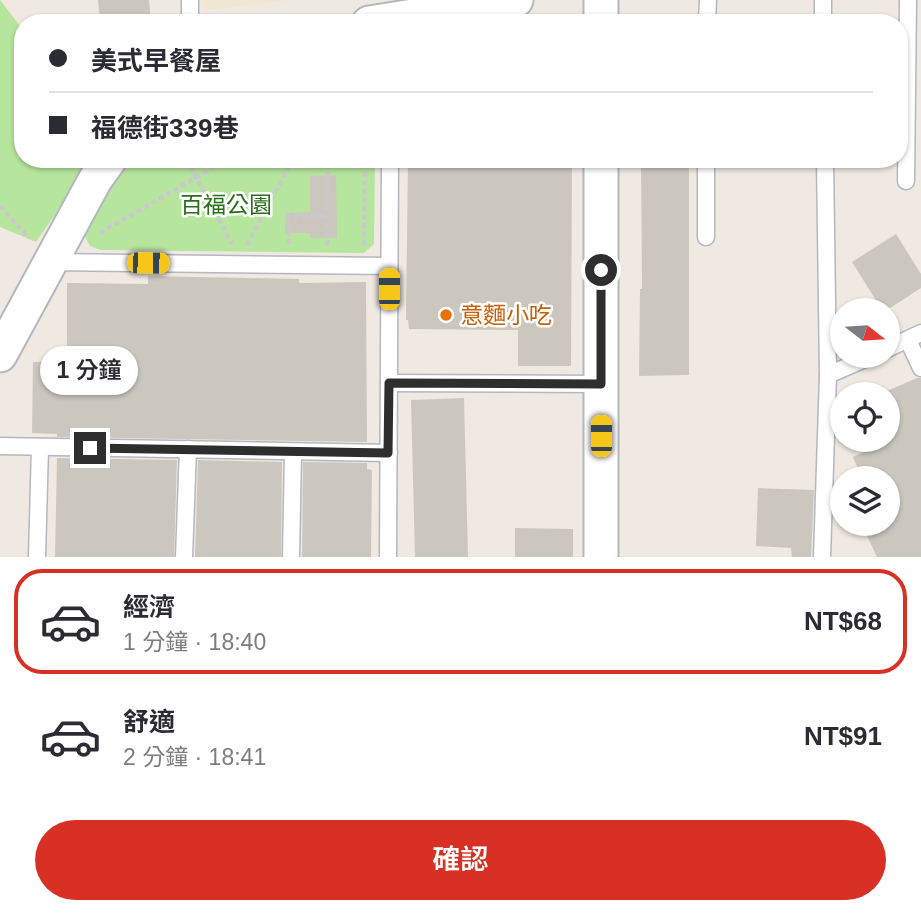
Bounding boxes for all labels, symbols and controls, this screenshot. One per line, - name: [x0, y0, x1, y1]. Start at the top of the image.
- text: 美式早餐屋: [91, 46, 221, 76]
- text: 福德街339巷: [91, 113, 238, 143]
- park label: 百福公園: [180, 192, 272, 218]
- car: [127, 252, 170, 274]
- route start: [585, 254, 617, 286]
- car: [379, 268, 400, 310]
- north arrow: [830, 298, 900, 368]
- map controls: [830, 298, 900, 536]
- place label: 意麵小吃: [460, 302, 552, 328]
- marker: 意麵小吃: [438, 307, 454, 323]
- callout: 1 分鐘: [41, 346, 139, 396]
- text: 1 分鐘: [56, 357, 122, 383]
- button: locate: [830, 382, 900, 452]
- car: [591, 415, 612, 457]
- route end: [74, 432, 106, 464]
- button: layers: [830, 466, 900, 536]
- icon: car: [39, 590, 102, 653]
- text: 經濟: [123, 592, 175, 622]
- text: NT$68: [804, 606, 882, 636]
- text: 1 分鐘 · 18:40: [123, 629, 266, 655]
- icon: car: [39, 705, 102, 768]
- text: 舒適: [123, 707, 175, 737]
- text: NT$91: [804, 721, 882, 751]
- text: 2 分鐘 · 18:41: [123, 744, 266, 770]
- button: 確認: [35, 820, 886, 900]

